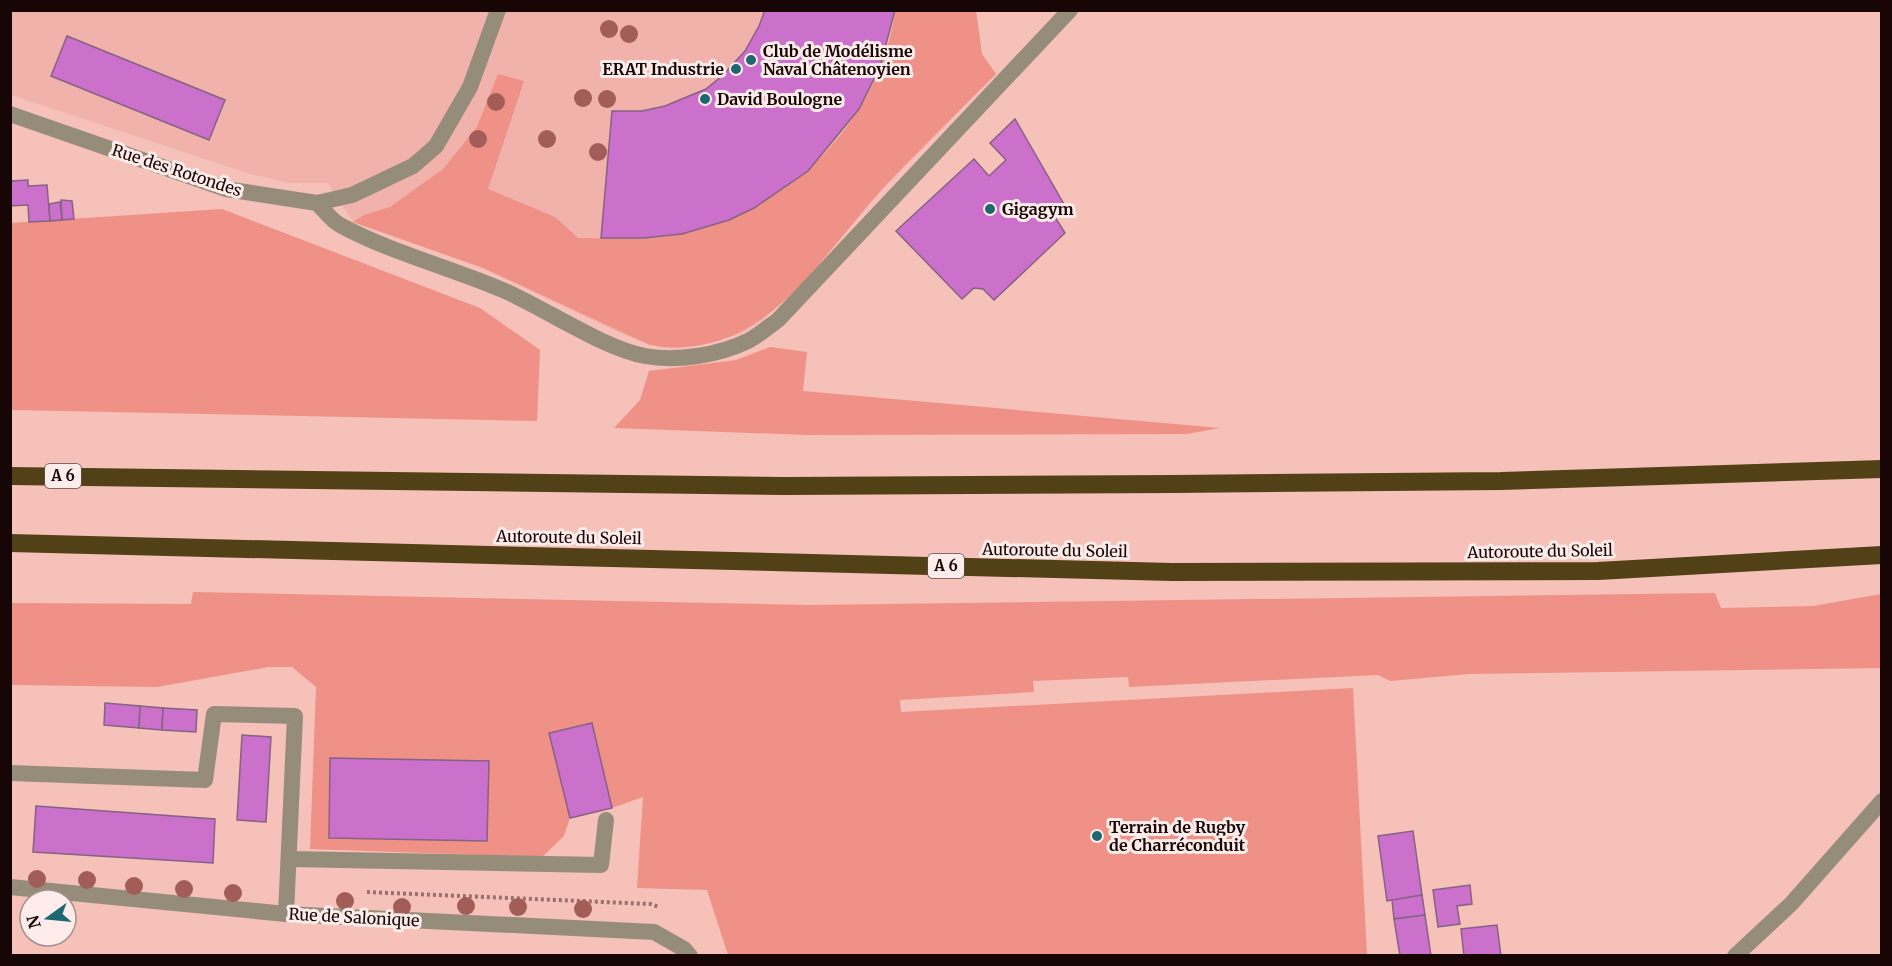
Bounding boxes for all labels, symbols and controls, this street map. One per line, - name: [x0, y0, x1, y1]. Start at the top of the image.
- place label: Club de Modélisme Naval Châtenoyien: [763, 41, 913, 79]
- marker: Club de Modélisme Naval Châtenoyien: [744, 53, 758, 67]
- place label: ERAT Industrie: [602, 59, 724, 79]
- marker: ERAT Industrie: [729, 62, 743, 76]
- place label: David Boulogne: [717, 89, 842, 109]
- marker: David Boulogne: [698, 92, 712, 106]
- street label: Rue des Rotondes: [110, 140, 245, 200]
- place label: Gigagym: [1002, 199, 1074, 219]
- marker: Gigagym: [983, 202, 997, 216]
- road number: A 6: [45, 464, 81, 488]
- street label: Autoroute du Soleil: [495, 526, 642, 548]
- street label: Autoroute du Soleil: [981, 539, 1128, 561]
- street label: Autoroute du Soleil: [1466, 540, 1613, 562]
- road number: A 6: [928, 554, 964, 578]
- place label: Terrain de Rugby de Charréconduit: [1109, 817, 1246, 855]
- marker: Terrain de Rugby de Charréconduit: [1090, 829, 1104, 843]
- north arrow: [18, 888, 78, 948]
- street label: Rue de Salonique: [288, 904, 420, 930]
- text: N: [22, 913, 45, 931]

